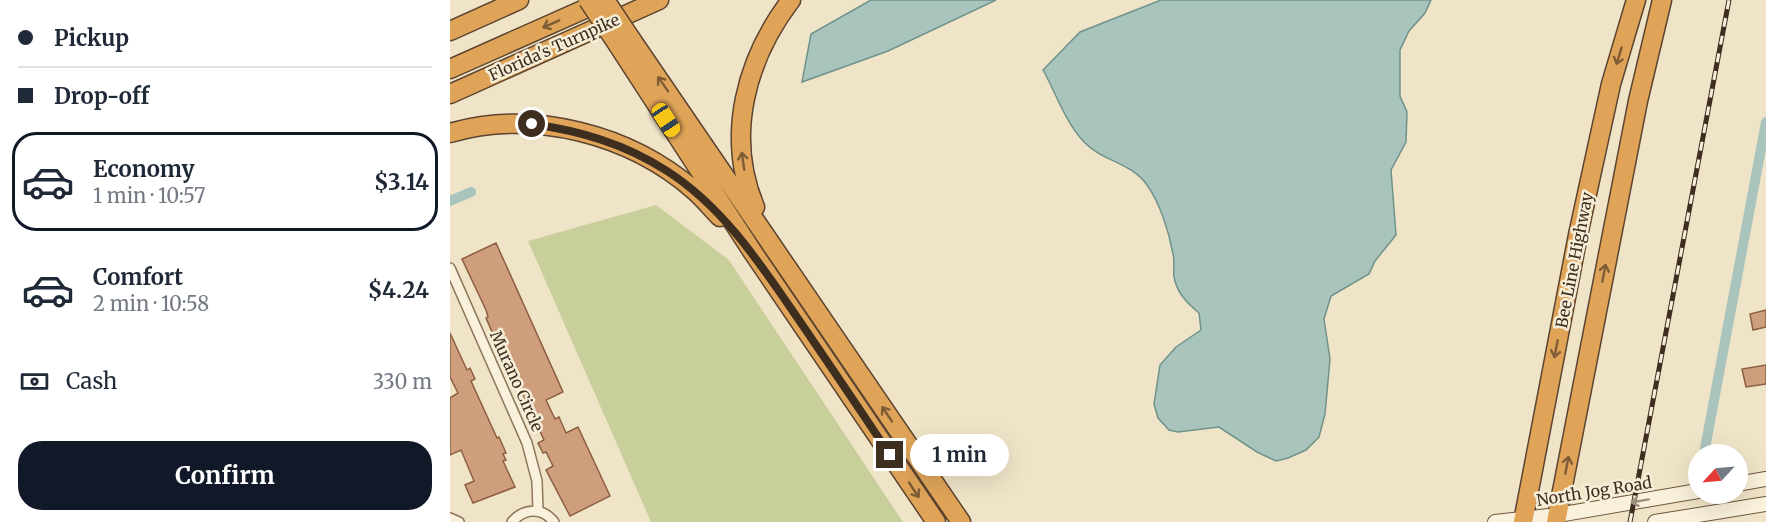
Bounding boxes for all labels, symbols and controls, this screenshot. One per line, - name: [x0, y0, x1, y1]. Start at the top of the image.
- street label: Florida's Turnpike: [486, 9, 622, 85]
- one-way arrow: [543, 19, 561, 30]
- text: Pickup: [54, 24, 129, 52]
- one-way arrow: [1613, 46, 1624, 65]
- one-way arrow: [657, 77, 669, 93]
- text: Drop-off: [54, 82, 149, 110]
- car: [649, 100, 683, 140]
- route start: [518, 110, 545, 137]
- one-way arrow: [737, 152, 748, 172]
- icon: car: [21, 155, 75, 209]
- text: Economy: [93, 155, 194, 183]
- text: $3.14: [374, 168, 429, 196]
- text: 1 min · 10:57: [93, 183, 205, 208]
- street label: Bee Line Highway: [1551, 190, 1597, 330]
- icon: car: [21, 263, 75, 317]
- text: Comfort: [93, 263, 183, 291]
- one-way arrow: [1599, 264, 1610, 283]
- text: $4.24: [368, 276, 429, 304]
- text: 2 min · 10:58: [93, 291, 209, 316]
- street label: Murano Circle: [486, 328, 548, 434]
- one-way arrow: [1550, 339, 1561, 359]
- icon: cash: [18, 365, 51, 398]
- text: Cash: [66, 367, 117, 395]
- text: 330 m: [373, 369, 432, 394]
- one-way arrow: [881, 406, 893, 422]
- callout: 1 min: [911, 434, 1010, 476]
- button: Confirm: [18, 441, 432, 510]
- route end: [876, 441, 903, 468]
- text: 1 min: [932, 442, 987, 467]
- north arrow: [1688, 444, 1748, 504]
- map controls: [1688, 444, 1748, 504]
- one-way arrow: [1562, 455, 1573, 475]
- street label: North Jog Road: [1535, 472, 1653, 510]
- one-way arrow: [908, 482, 920, 498]
- one-way arrow: [1631, 496, 1651, 507]

